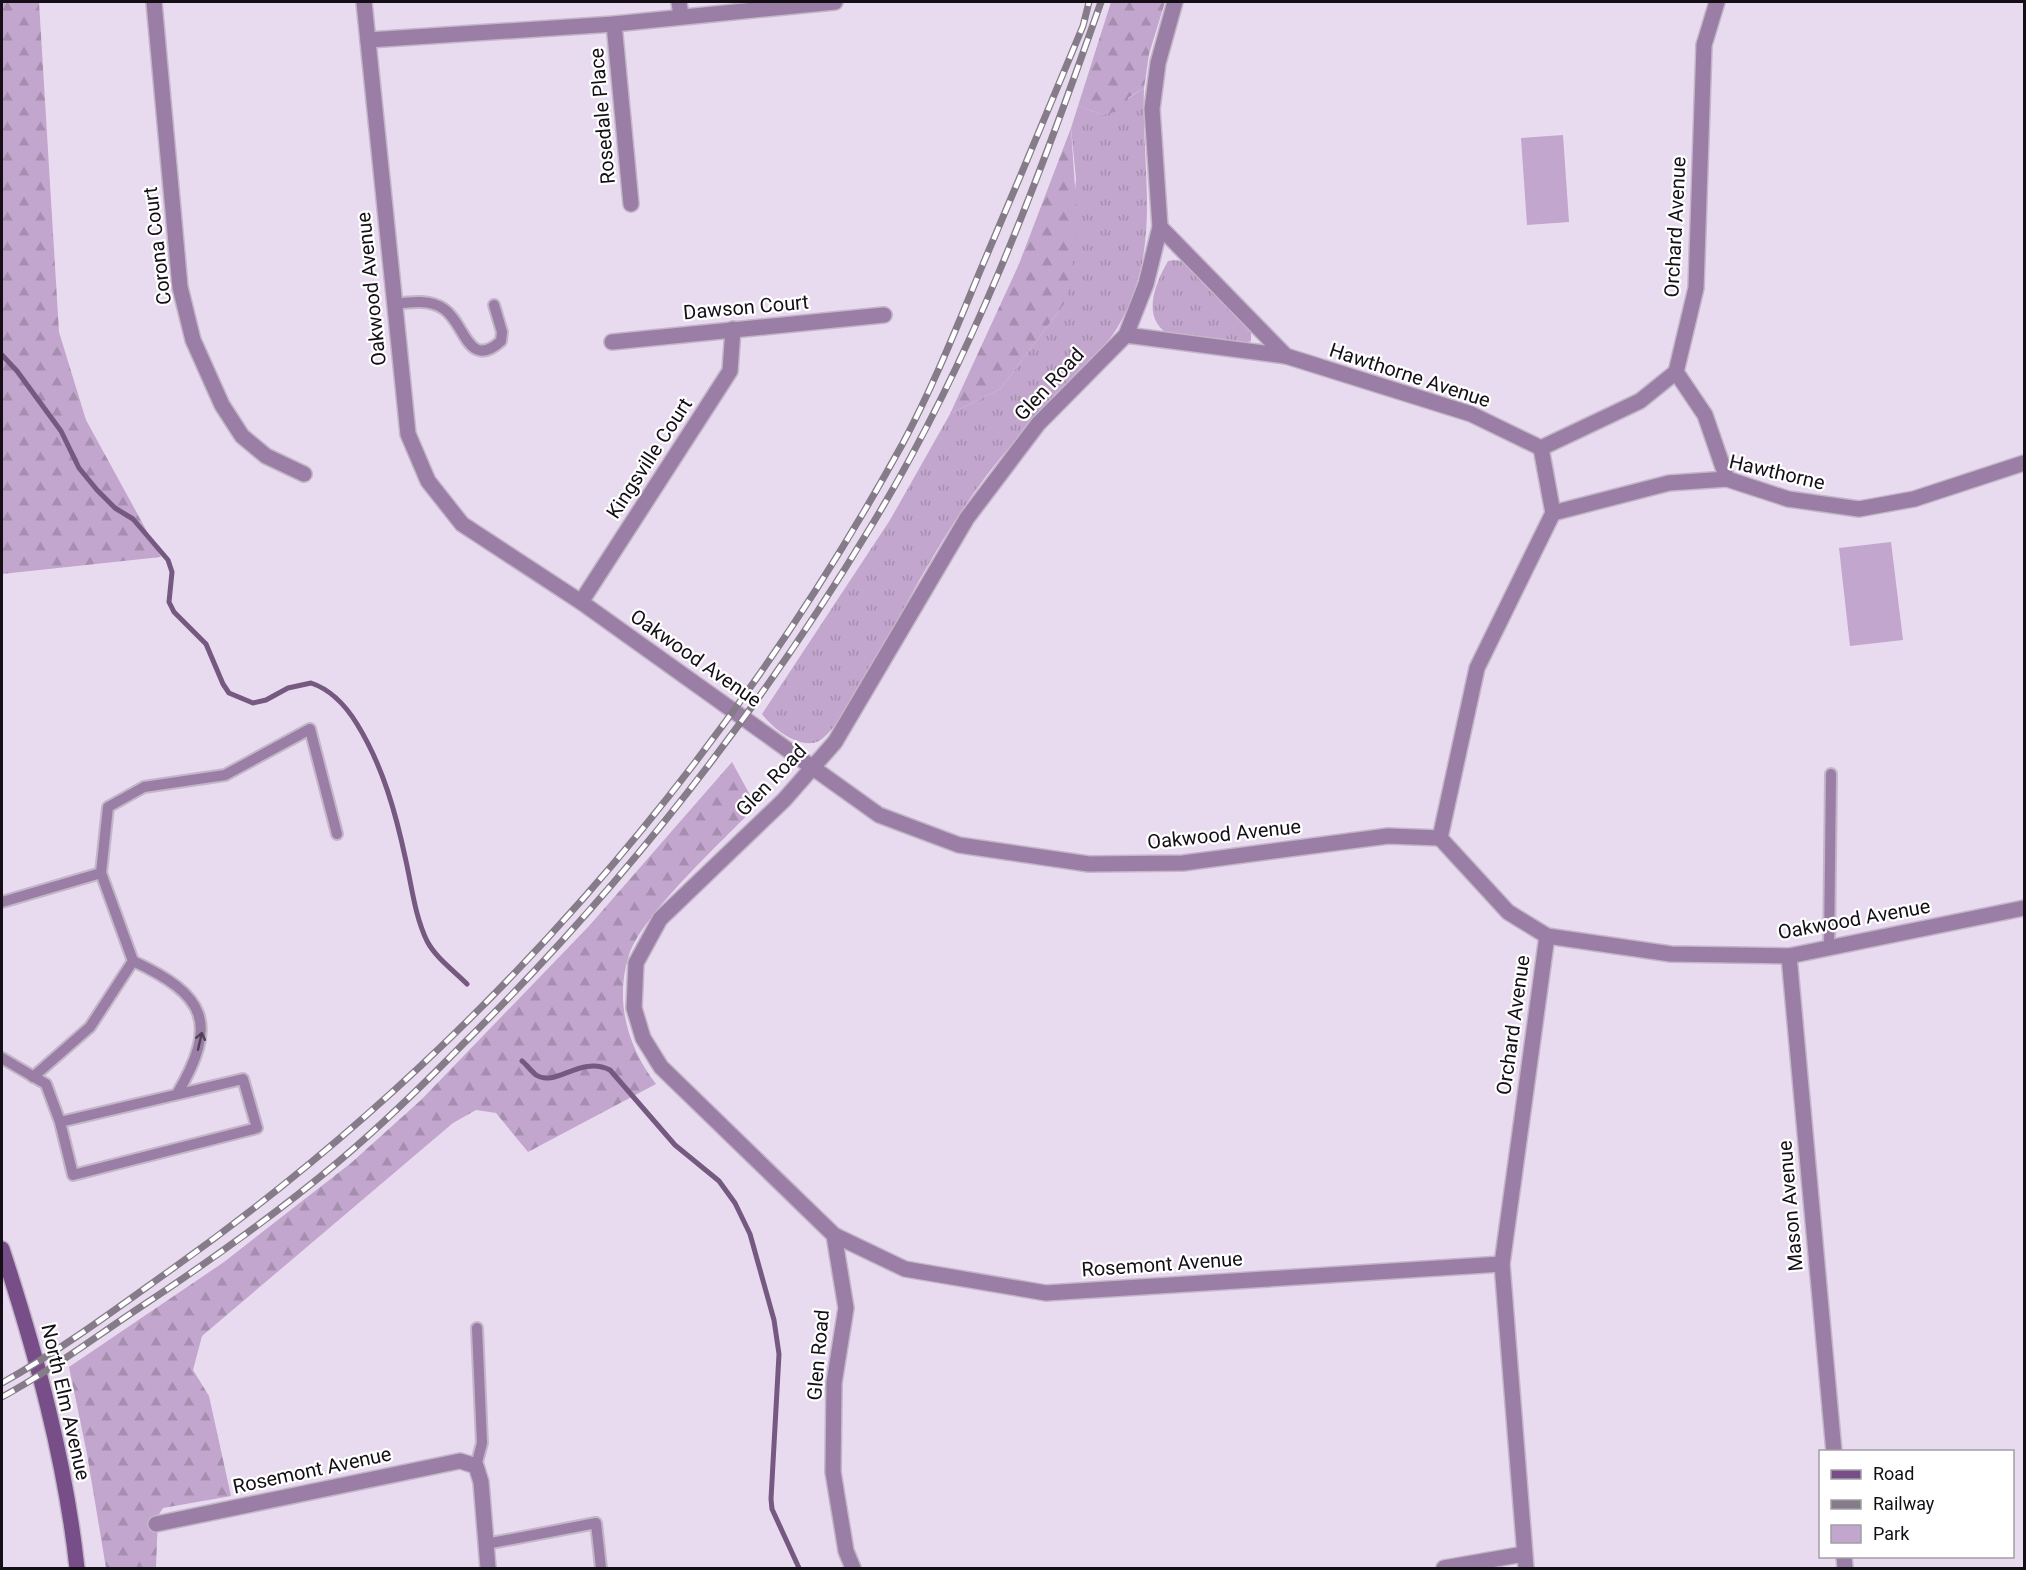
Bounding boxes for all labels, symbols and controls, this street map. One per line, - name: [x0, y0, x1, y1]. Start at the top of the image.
- street label: Rosedale Place: [584, 47, 620, 185]
- street label: Orchard Avenue: [1659, 156, 1691, 298]
- street label: Corona Court: [138, 186, 176, 306]
- street label: Oakwood Avenue: [351, 211, 391, 367]
- street label: Dawson Court: [682, 290, 810, 324]
- street label: Hawthorne Avenue: [1326, 338, 1494, 412]
- street label: Glen Road: [1009, 343, 1089, 425]
- street label: Kingsville Court: [601, 393, 697, 523]
- street label: Hawthorne: [1727, 449, 1827, 495]
- street label: Oakwood Avenue: [626, 604, 766, 712]
- street label: Glen Road: [731, 739, 811, 821]
- street label: Oakwood Avenue: [1146, 814, 1302, 854]
- street label: Oakwood Avenue: [1776, 894, 1932, 944]
- street label: Orchard Avenue: [1491, 954, 1535, 1096]
- one-way arrow: [194, 1032, 206, 1051]
- street label: Mason Avenue: [1772, 1139, 1808, 1273]
- street label: Rosemont Avenue: [1081, 1246, 1243, 1282]
- street label: Glen Road: [802, 1309, 834, 1401]
- street label: North Elm Avenue: [36, 1322, 96, 1482]
- street label: Rosemont Avenue: [230, 1441, 394, 1499]
- legend: [1819, 1450, 2014, 1558]
- text: Road: [1873, 1463, 1914, 1484]
- text: Railway: [1873, 1493, 1935, 1514]
- text: Park: [1873, 1523, 1910, 1544]

